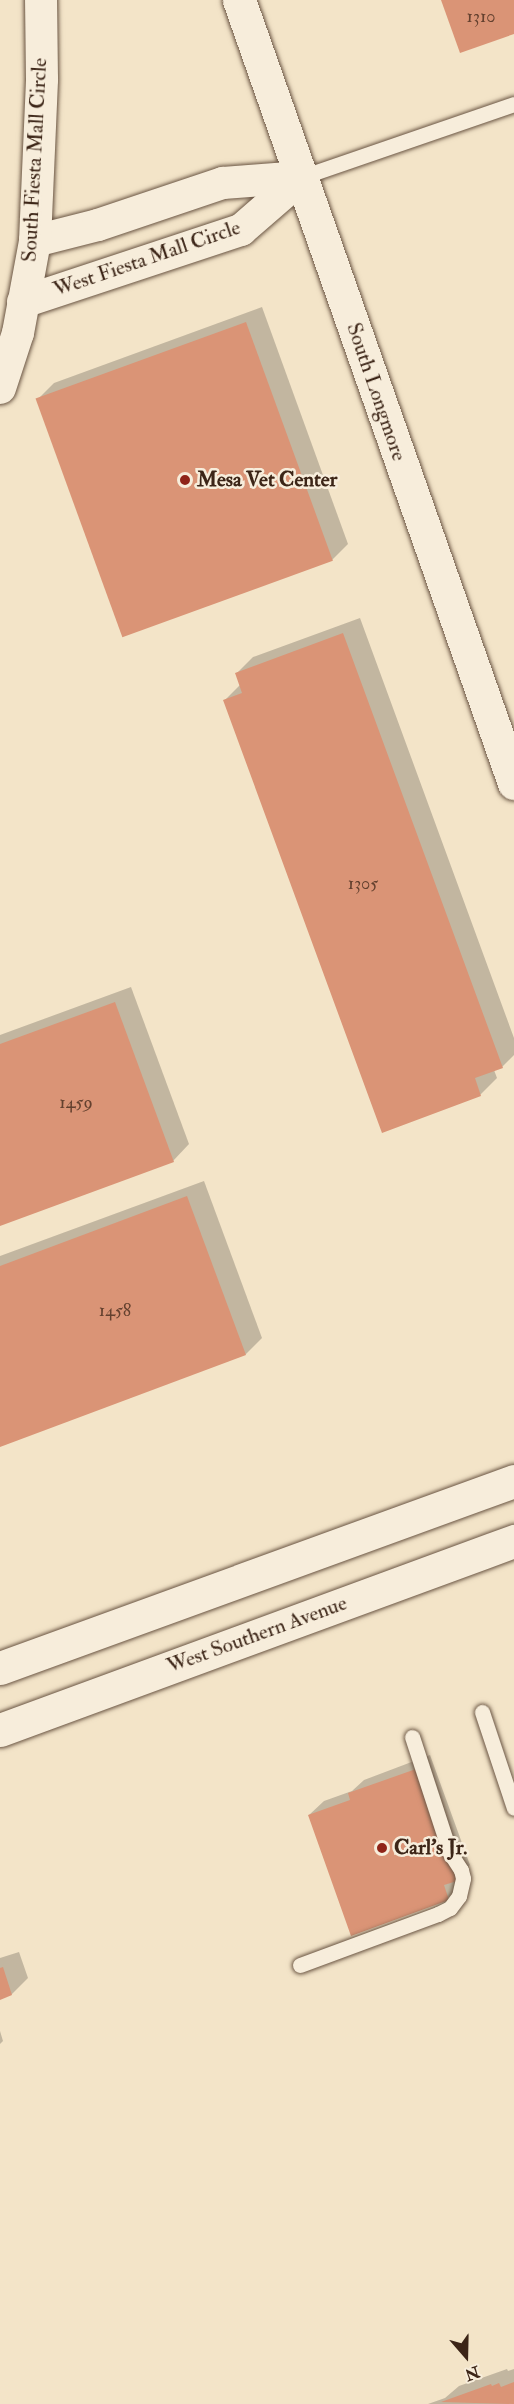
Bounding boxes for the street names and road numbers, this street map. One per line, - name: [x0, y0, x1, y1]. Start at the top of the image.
- street label: South Fiesta Mall Circle: [17, 57, 53, 263]
- street label: West Fiesta Mall Circle: [50, 215, 244, 303]
- street label: South Longmore: [341, 320, 411, 464]
- street label: West Southern Avenue: [164, 1591, 350, 1679]

